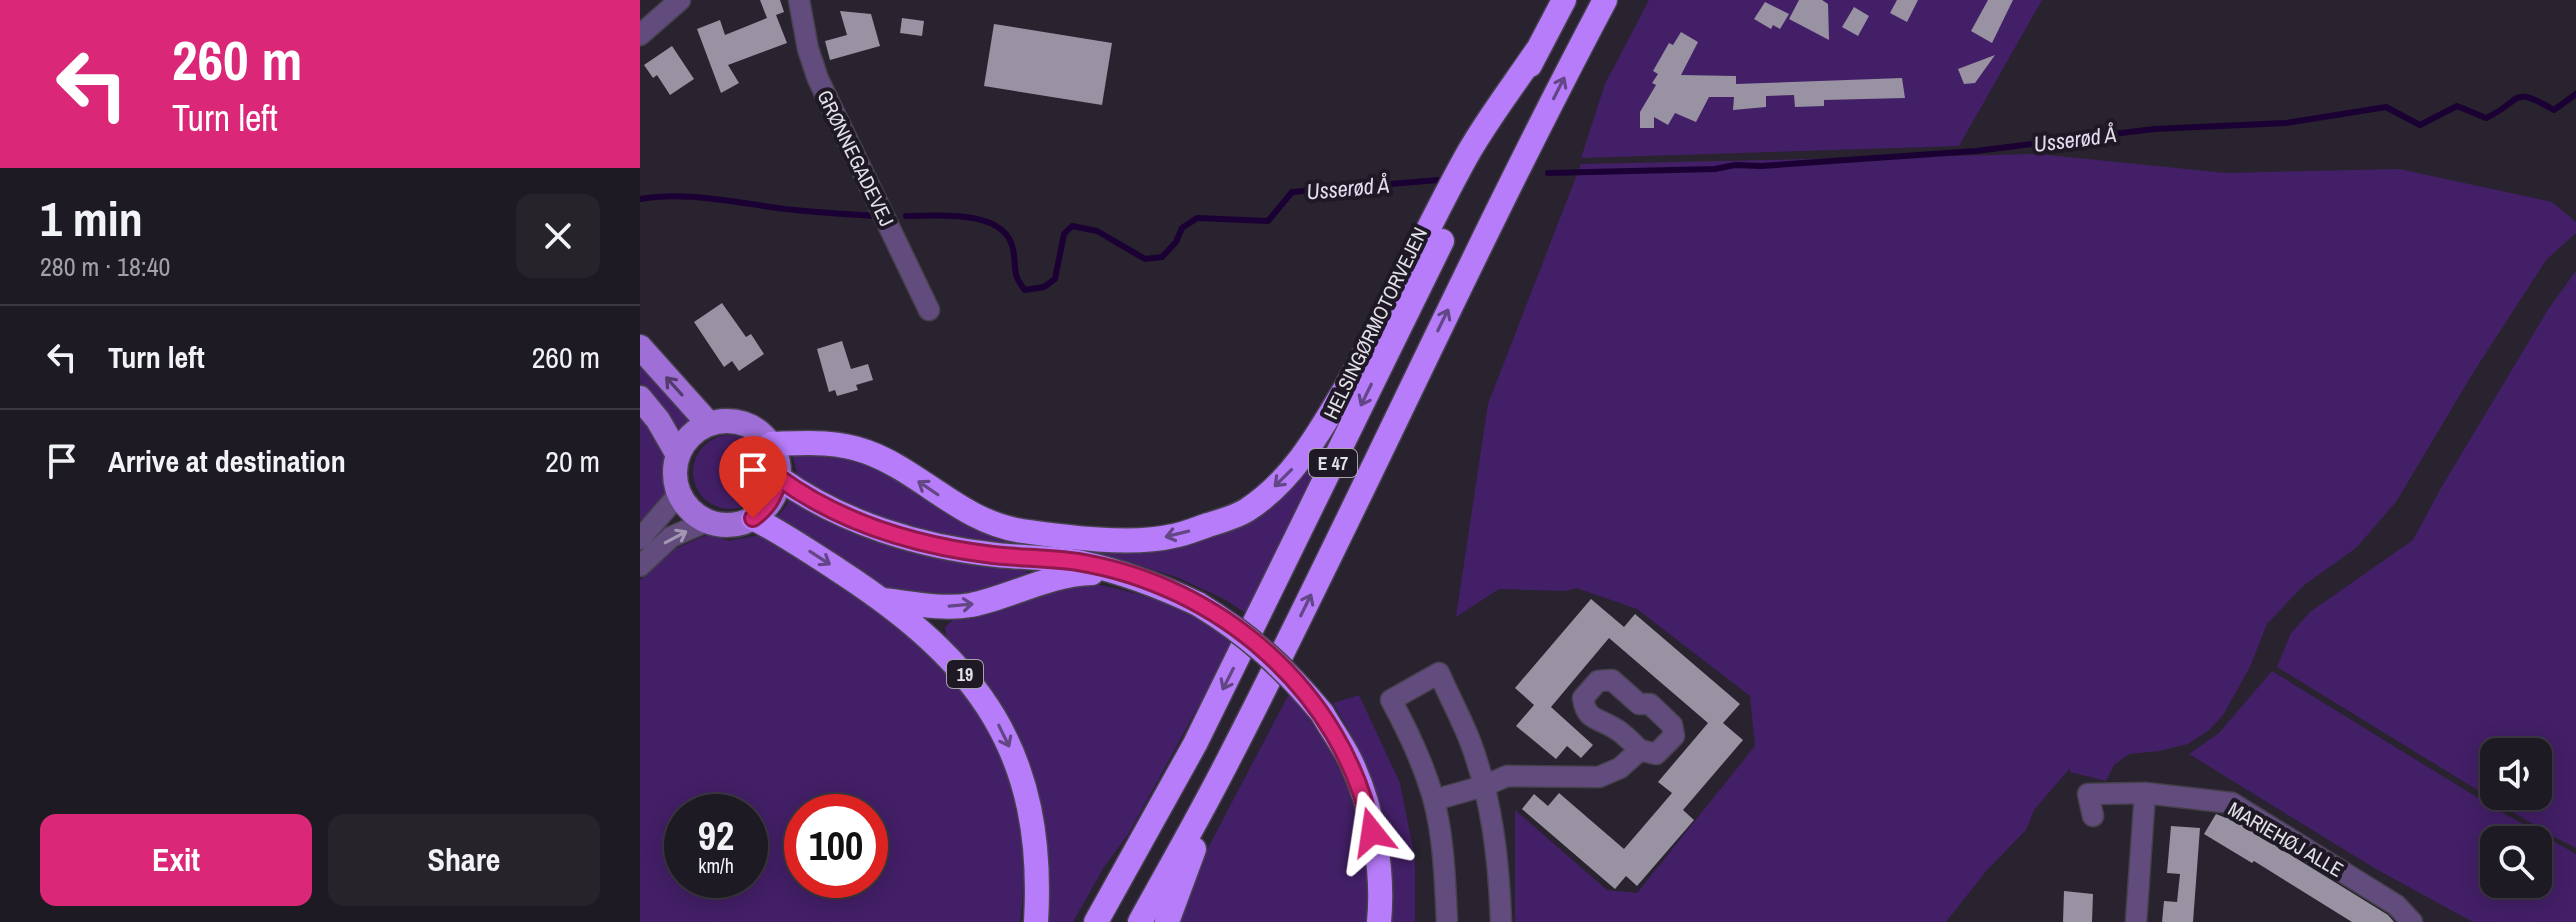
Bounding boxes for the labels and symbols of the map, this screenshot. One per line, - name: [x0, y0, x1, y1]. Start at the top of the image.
- one-way arrow: [1552, 76, 1568, 100]
- street label: GRØNNEGADEVEJ: [811, 85, 901, 231]
- water label: Usserød Å: [2032, 119, 2118, 159]
- water label: Usserød Å: [1305, 169, 1391, 207]
- street label: HELSINGØRMOTORVEJEN: [1317, 223, 1433, 423]
- one-way arrow: [1436, 309, 1451, 333]
- one-way arrow: [666, 376, 684, 396]
- one-way arrow: [1358, 383, 1373, 407]
- pin: [719, 436, 787, 518]
- road number: E 47: [1309, 449, 1357, 477]
- one-way arrow: [1273, 468, 1293, 488]
- one-way arrow: [918, 480, 940, 496]
- one-way arrow: [1164, 527, 1190, 542]
- one-way arrow: [664, 529, 687, 545]
- one-way arrow: [808, 550, 830, 567]
- one-way arrow: [1299, 593, 1314, 617]
- one-way arrow: [947, 597, 974, 612]
- road number: 19: [947, 660, 983, 688]
- one-way arrow: [1220, 667, 1235, 691]
- one-way arrow: [996, 724, 1012, 748]
- position arrow: [1330, 790, 1414, 874]
- speed limit sign: 100: [784, 794, 888, 898]
- street label: MARIEHØJ ALLE: [2224, 795, 2348, 883]

